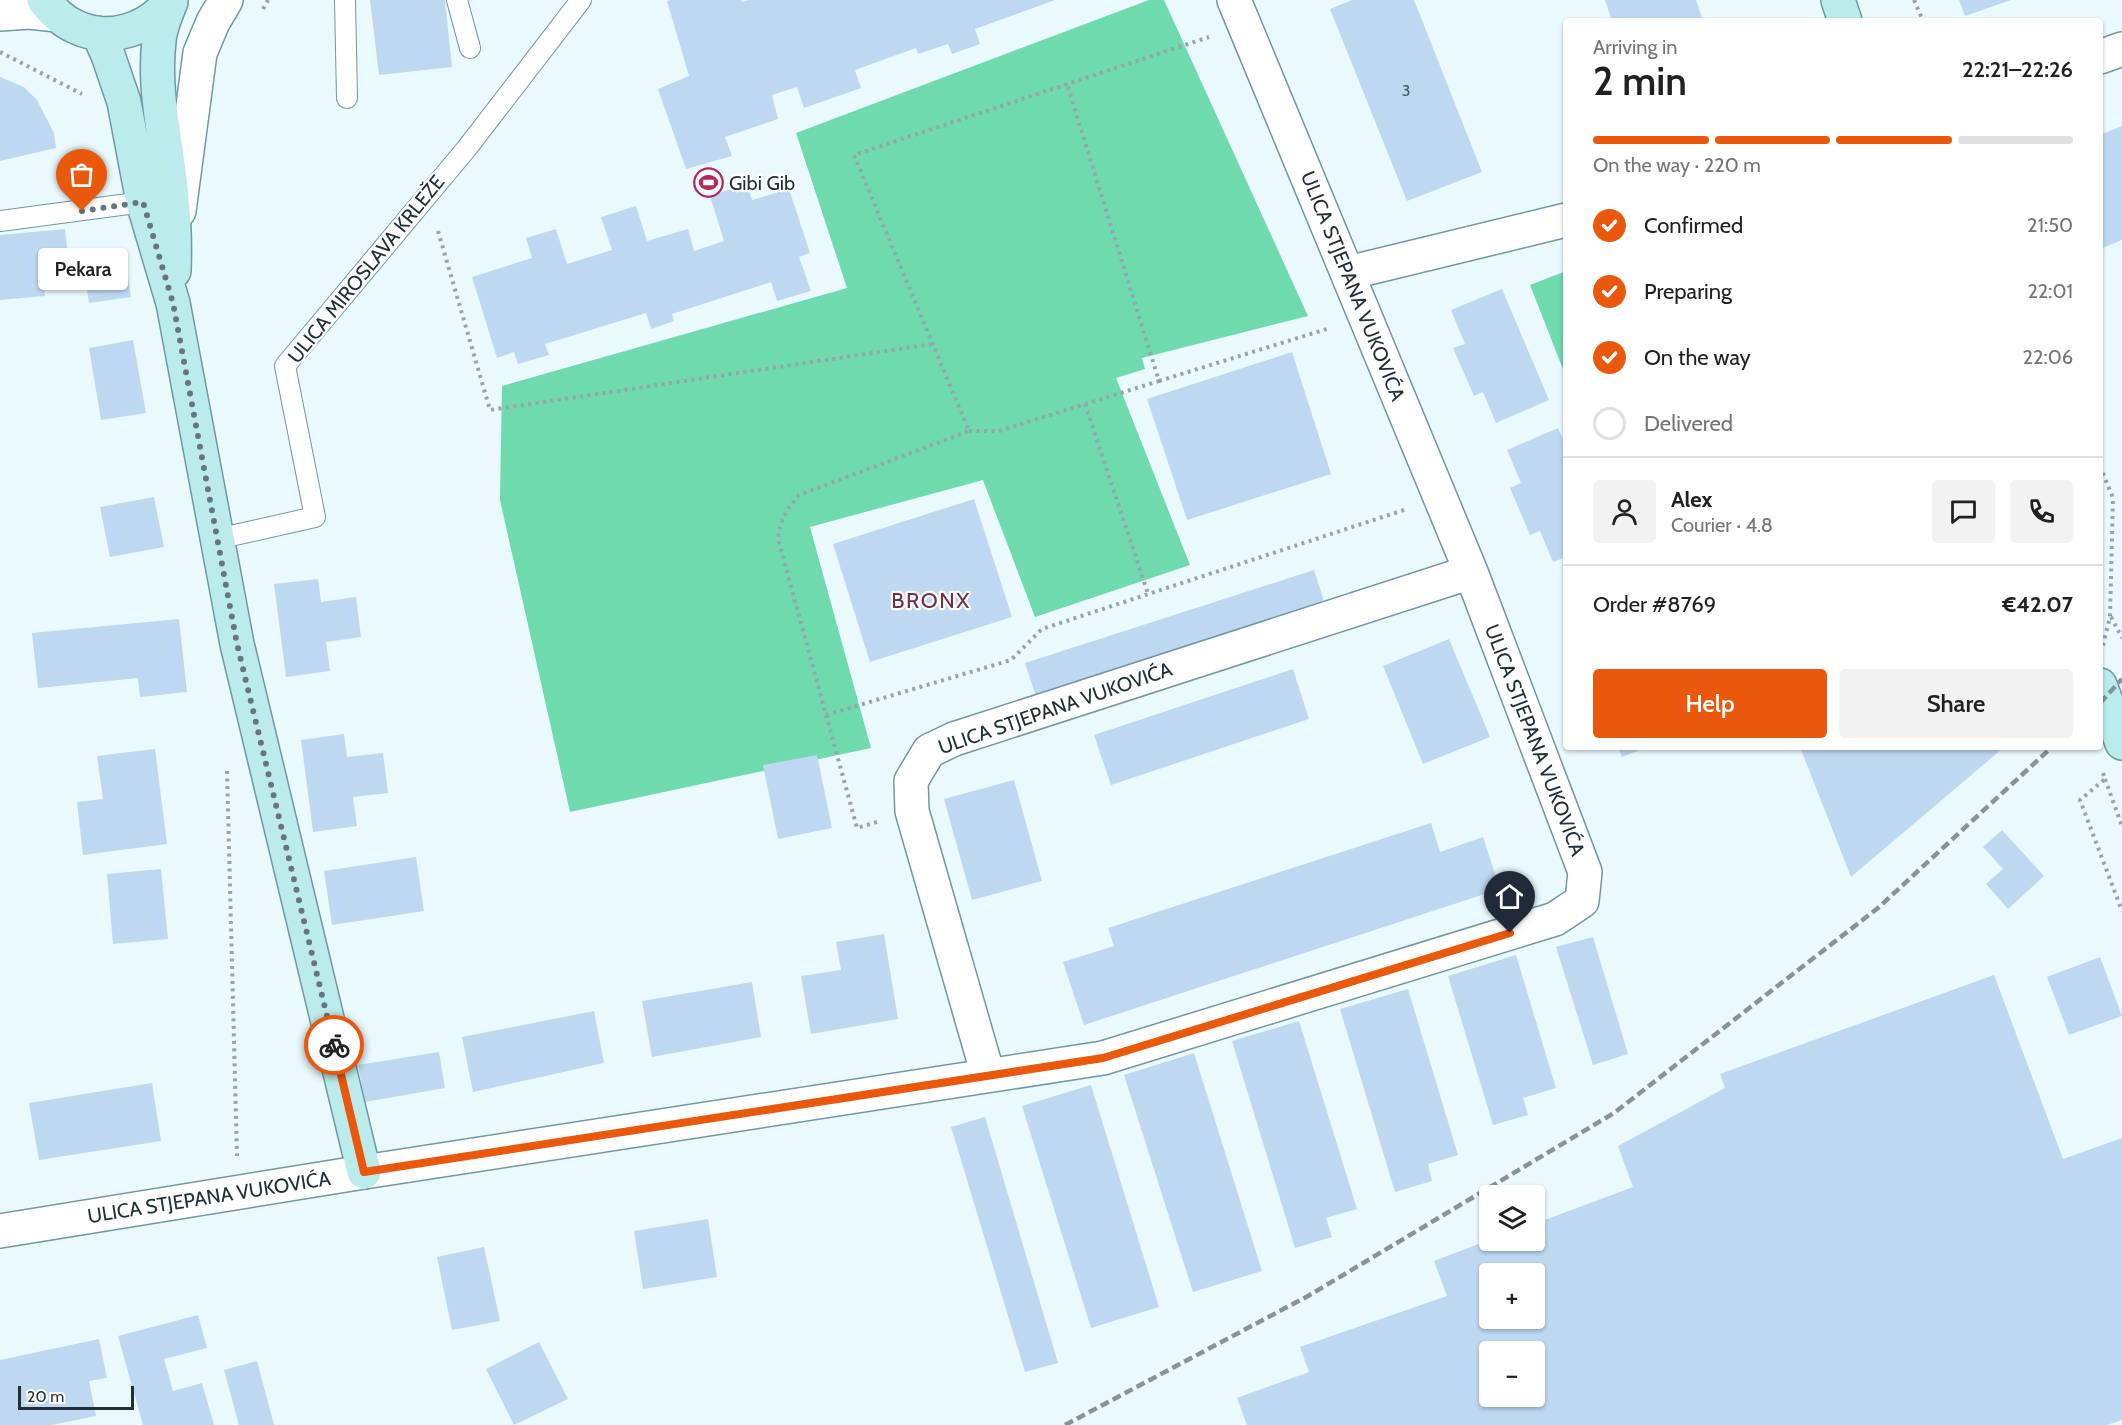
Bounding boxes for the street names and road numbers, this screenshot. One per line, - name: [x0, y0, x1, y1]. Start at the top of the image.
- street label: ULICA STJEPANA VUKOVIĆA: [1296, 168, 1410, 405]
- street label: ULICA MIROSLAVA KRLEŽE: [283, 170, 449, 368]
- street label: ULICA STJEPANA VUKOVIĆA: [1480, 621, 1590, 860]
- street label: ULICA STJEPANA VUKOVIĆA: [935, 656, 1176, 759]
- street label: ULICA STJEPANA VUKOVIĆA: [86, 1166, 333, 1228]

